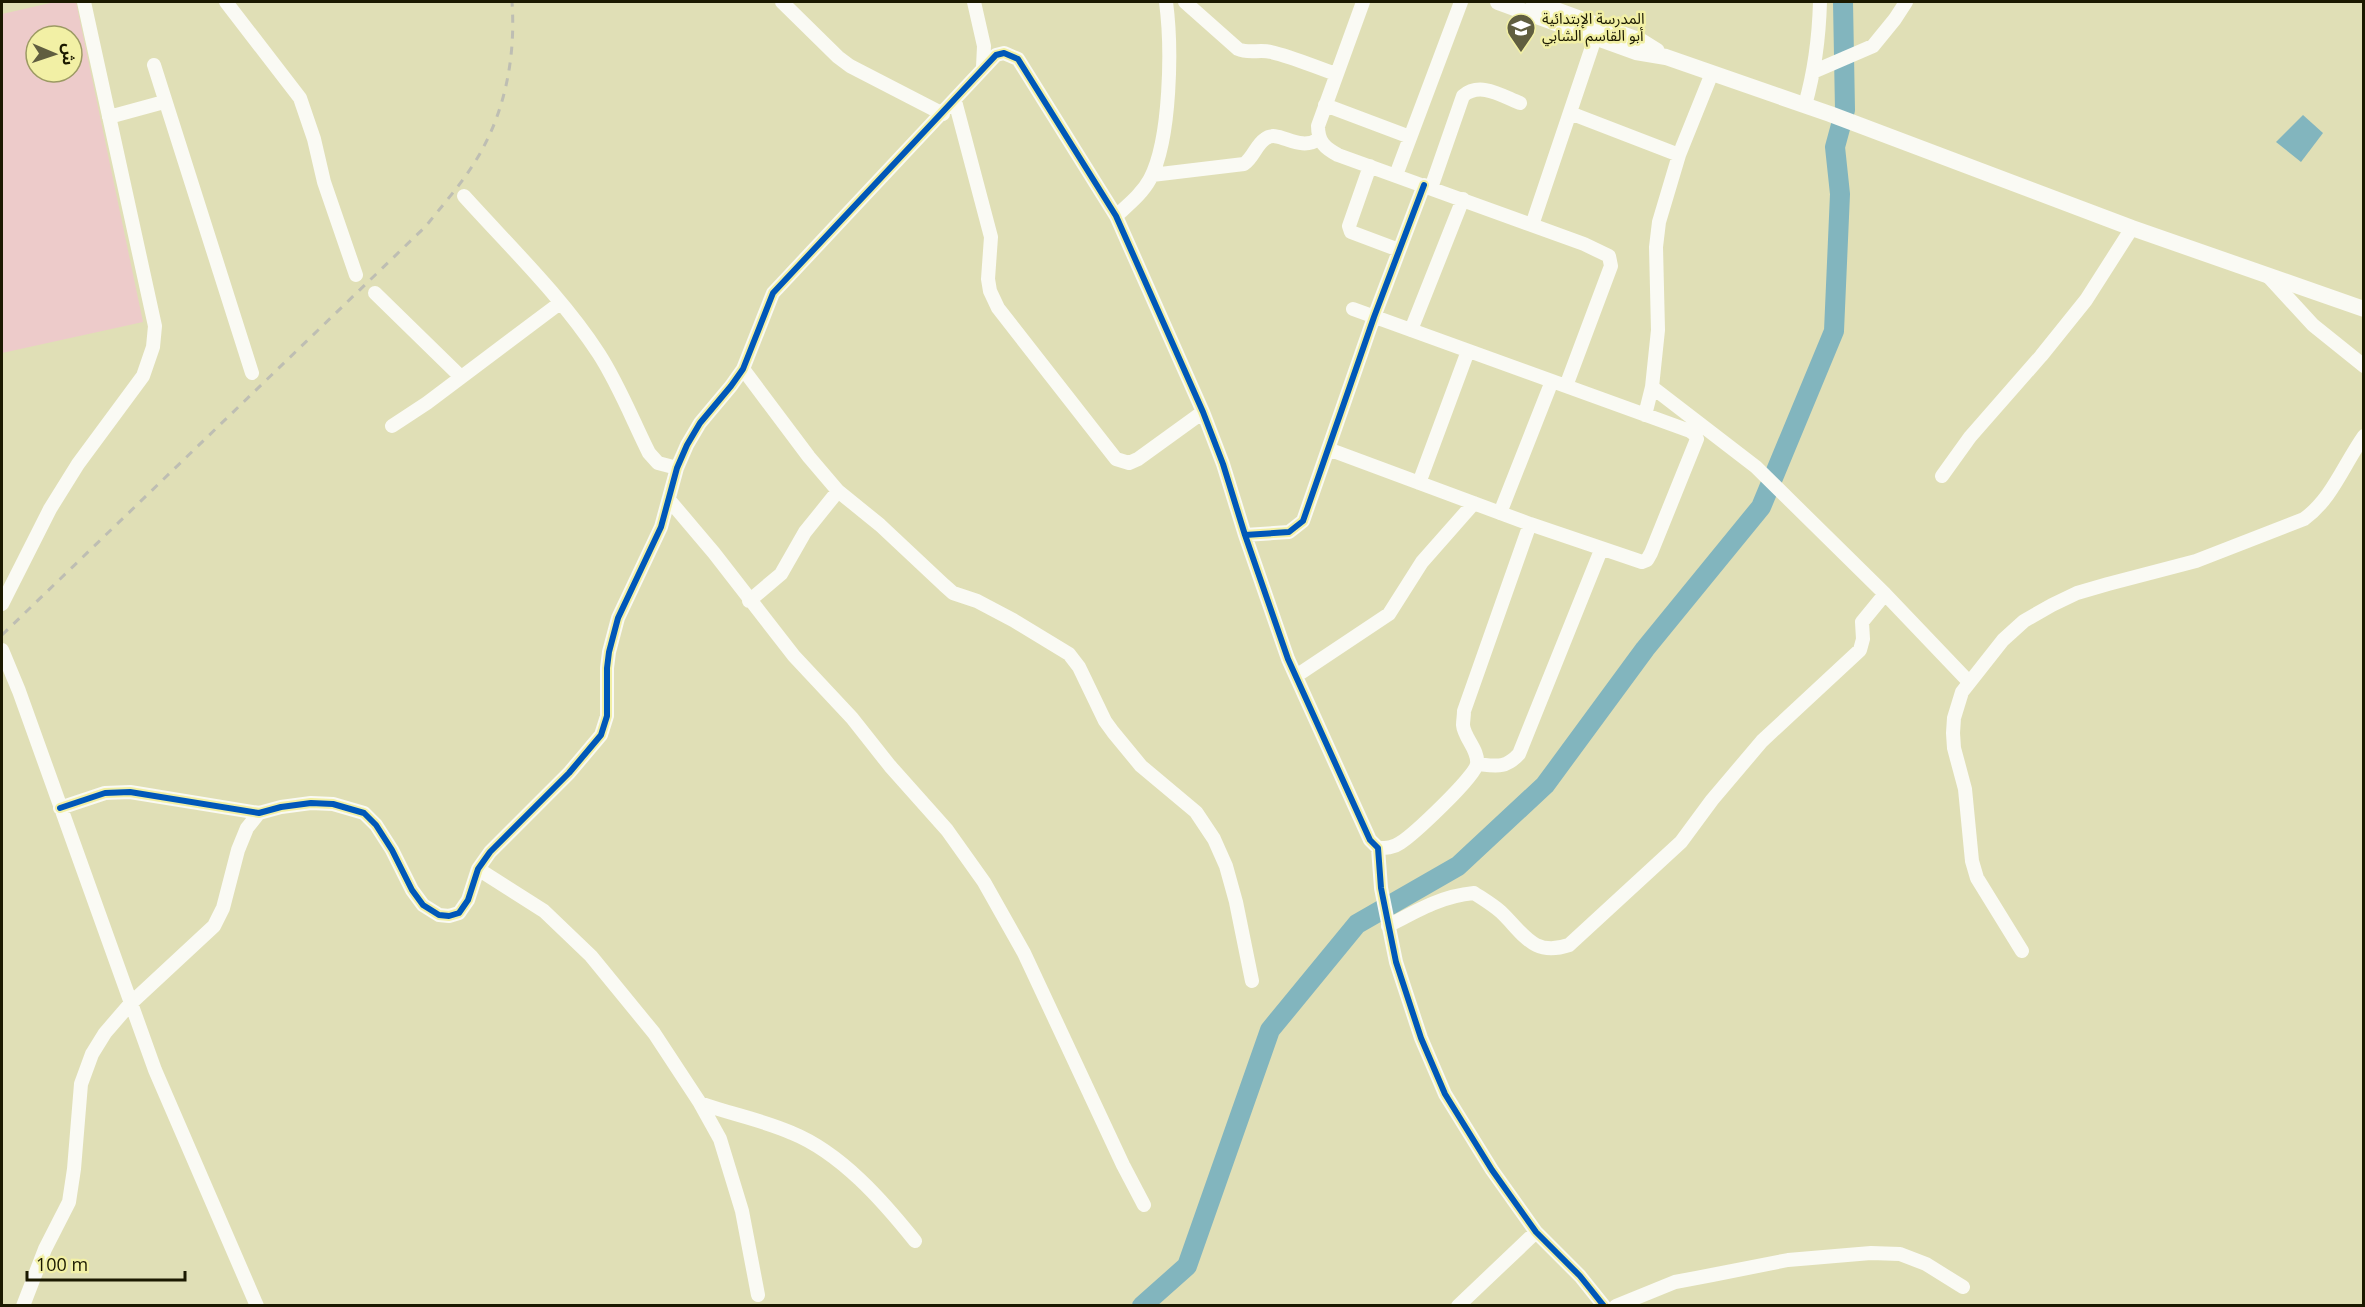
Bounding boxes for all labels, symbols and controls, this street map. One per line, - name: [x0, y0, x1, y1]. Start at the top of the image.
- place label: المدرسة الإبتدائية أبو القاسم الشابي: [1542, 8, 1645, 47]
- school or university icon: المدرسة الإبتدائية أبو القاسم الشابي: [1505, 12, 1537, 54]
- north arrow: [24, 24, 84, 84]
- text: ش: [58, 43, 80, 66]
- scale bar: [27, 1244, 184, 1282]
- text: 100 m: [36, 1252, 88, 1276]

